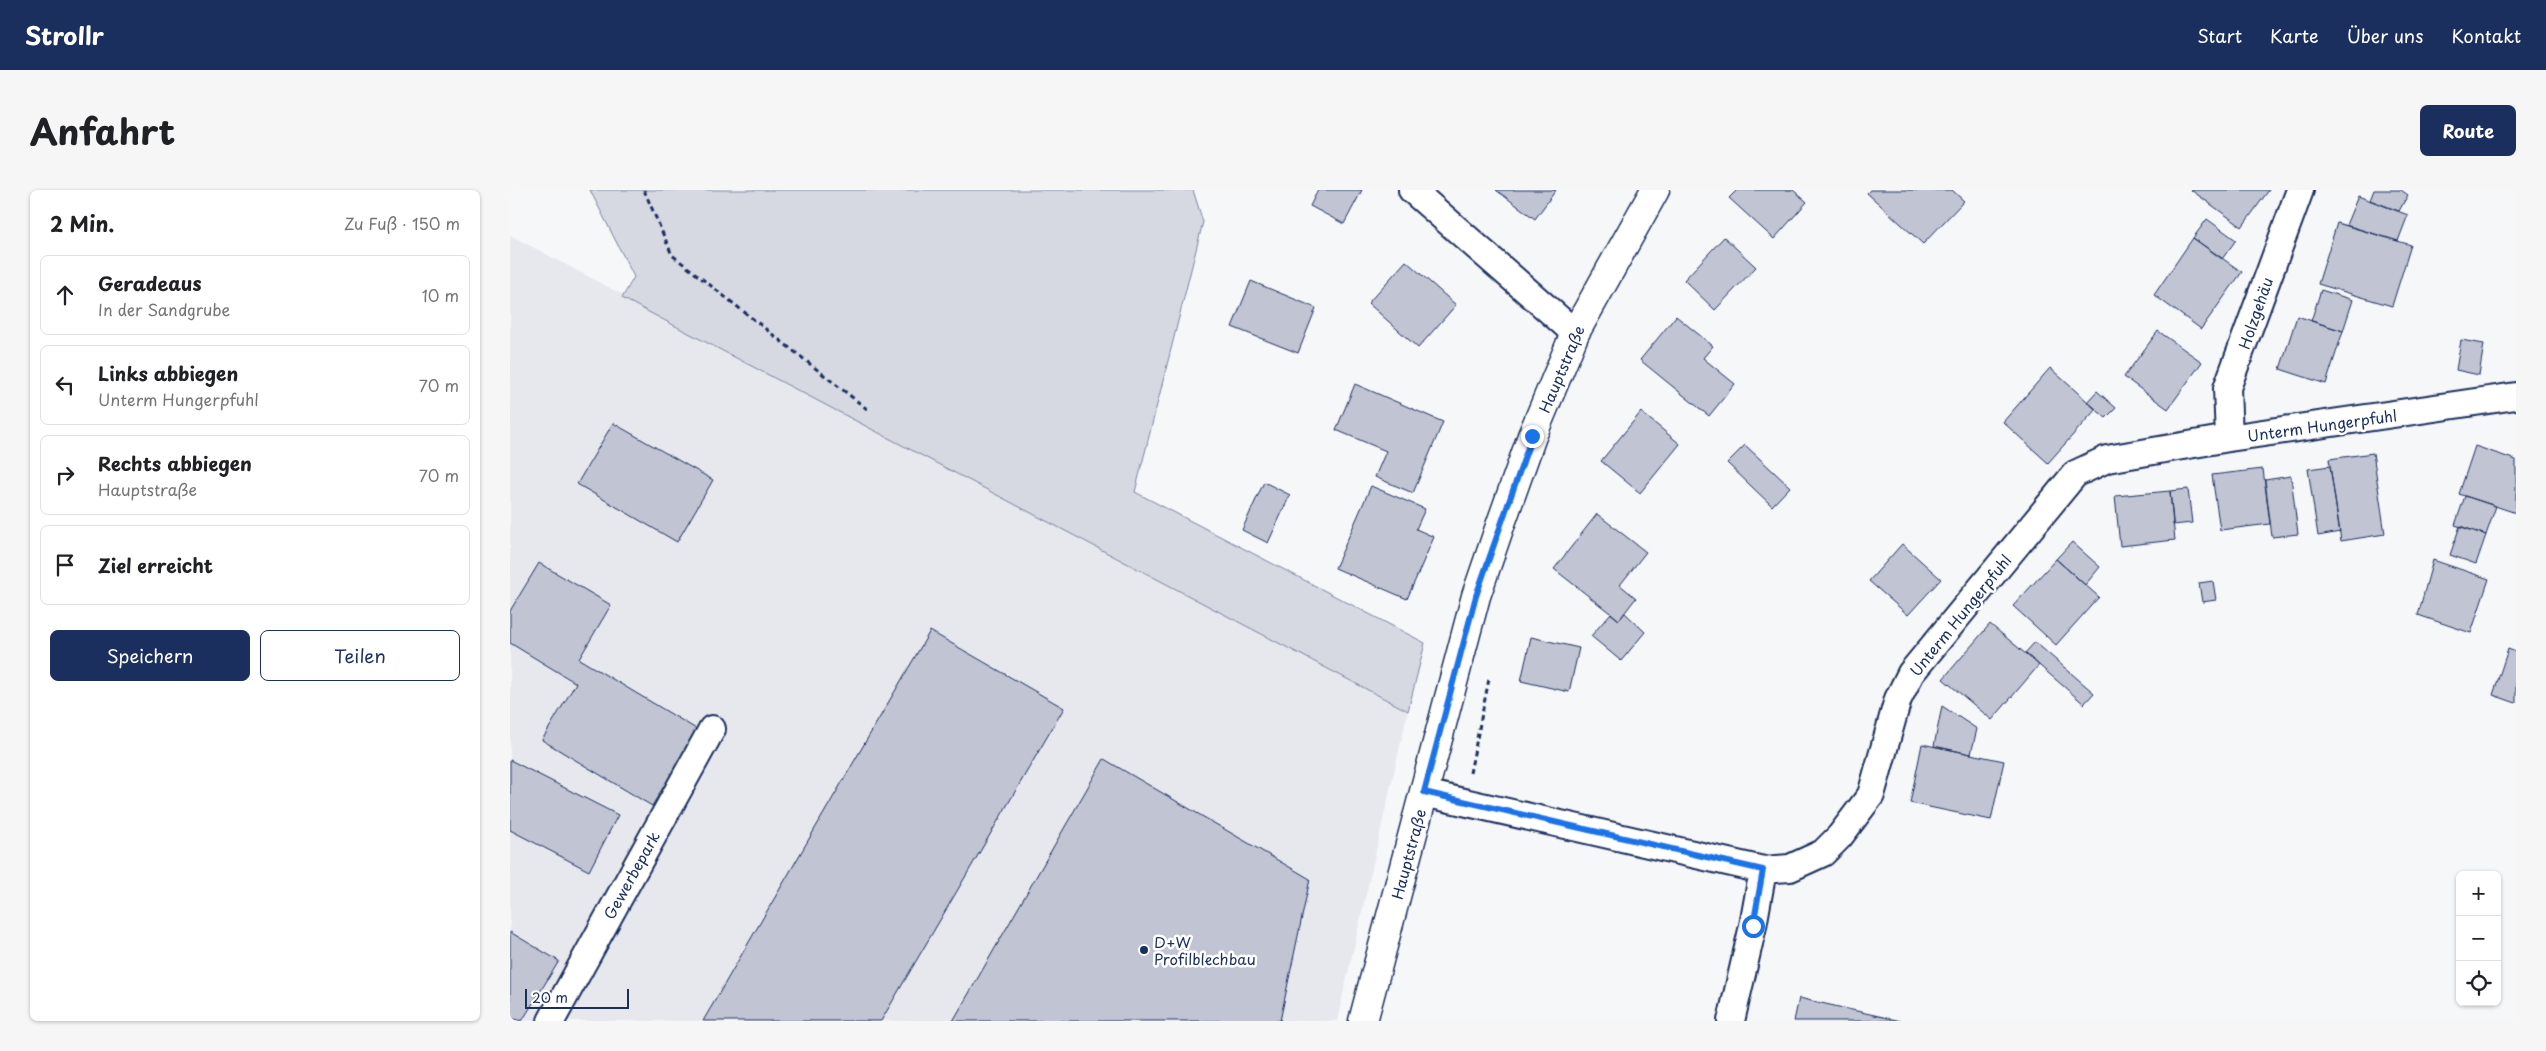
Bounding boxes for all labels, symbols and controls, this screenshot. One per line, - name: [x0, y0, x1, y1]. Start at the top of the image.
- text: Strollr: [25, 17, 104, 53]
- text: Start: [2197, 22, 2242, 49]
- text: Karte: [2270, 22, 2319, 49]
- text: Über uns: [2347, 22, 2423, 49]
- text: Kontakt: [2451, 22, 2521, 49]
- text: Anfahrt: [30, 104, 175, 157]
- button: Route: [2420, 105, 2516, 156]
- text: 2 Min.: [50, 207, 114, 239]
- text: Zu Fuß · 150 m: [344, 211, 460, 235]
- text: Geradeaus: [98, 269, 202, 297]
- street label: Holzgehäu: [2232, 274, 2278, 352]
- icon: ahead: [51, 281, 79, 309]
- text: 10 m: [422, 283, 459, 307]
- text: In der Sandgrube: [98, 297, 230, 321]
- street label: Hauptstraße: [1532, 322, 1590, 416]
- text: Links abbiegen: [98, 359, 238, 387]
- icon: left: [51, 371, 79, 399]
- text: 70 m: [419, 373, 459, 397]
- text: Unterm Hungerpfuhl: [98, 387, 259, 411]
- street label: Unterm Hungerpfuhl: [2246, 403, 2398, 447]
- route end: [1521, 425, 1544, 448]
- text: Rechts abbiegen: [98, 449, 252, 477]
- icon: right: [51, 461, 79, 489]
- text: 70 m: [419, 463, 459, 487]
- text: Hauptstraße: [98, 477, 197, 501]
- street label: Unterm Hungerpfuhl: [1904, 549, 2016, 681]
- icon: arrive: [51, 551, 79, 579]
- text: Ziel erreicht: [98, 551, 213, 579]
- button: Speichern: [50, 630, 250, 681]
- button: Teilen: [260, 630, 460, 681]
- street label: Hauptstraße: [1385, 806, 1431, 902]
- street label: Gewerbepark: [597, 827, 665, 923]
- map controls: [2456, 871, 2501, 1006]
- button: +: [2456, 871, 2501, 916]
- route start: [1742, 915, 1765, 938]
- button: −: [2456, 916, 2501, 961]
- place label: D+W Profilblechbau: [1154, 930, 1256, 970]
- marker: D+W Profilblechbau: [1138, 944, 1150, 956]
- button: locate: [2456, 961, 2501, 1006]
- scale bar: [525, 986, 629, 1009]
- text: 20 m: [532, 987, 568, 1008]

